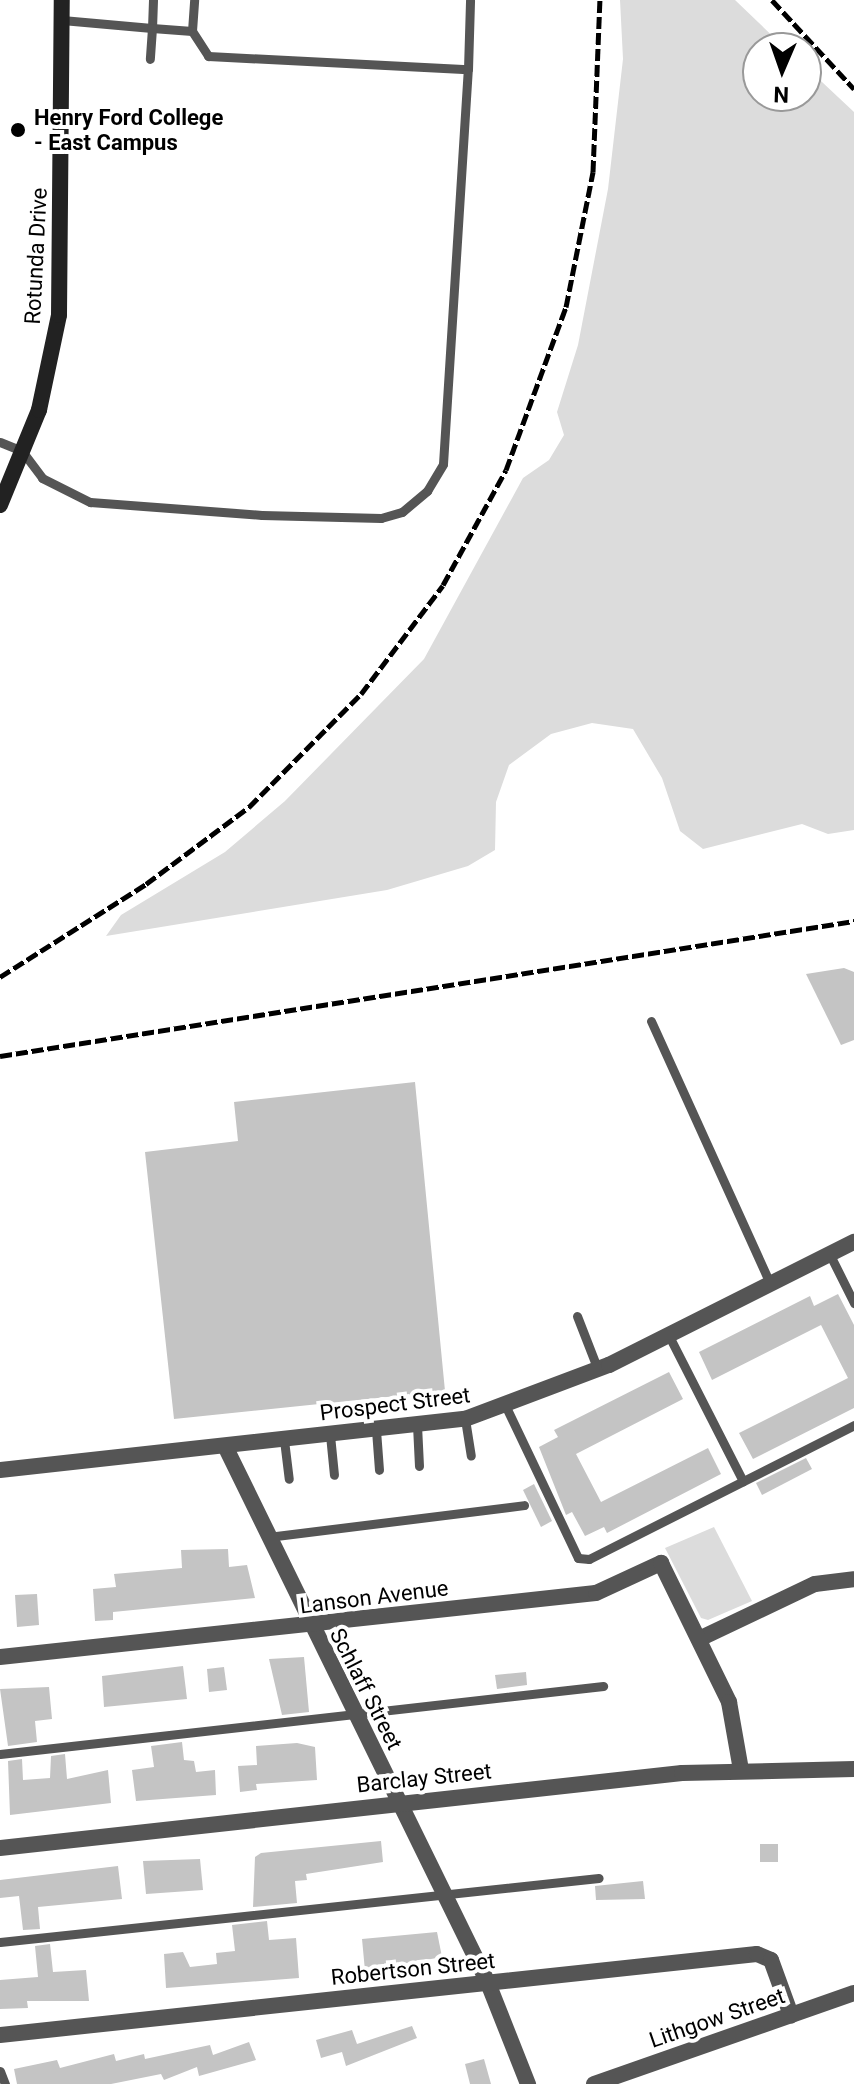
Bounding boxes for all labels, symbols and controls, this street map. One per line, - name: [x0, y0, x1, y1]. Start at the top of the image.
- north arrow: [742, 32, 822, 112]
- text: N: [773, 82, 789, 107]
- place label: Henry Ford College - East Campus: [34, 104, 223, 156]
- marker: Henry Ford College - East Campus: [9, 121, 27, 139]
- street label: Rotunda Drive: [19, 187, 53, 325]
- street label: Prospect Street: [318, 1382, 472, 1426]
- street label: Lanson Avenue: [298, 1575, 450, 1619]
- street label: Schlaff Street: [324, 1624, 408, 1754]
- street label: Barclay Street: [355, 1758, 493, 1798]
- street label: Robertson Street: [330, 1947, 496, 1991]
- street label: Lithgow Street: [646, 1982, 788, 2054]

